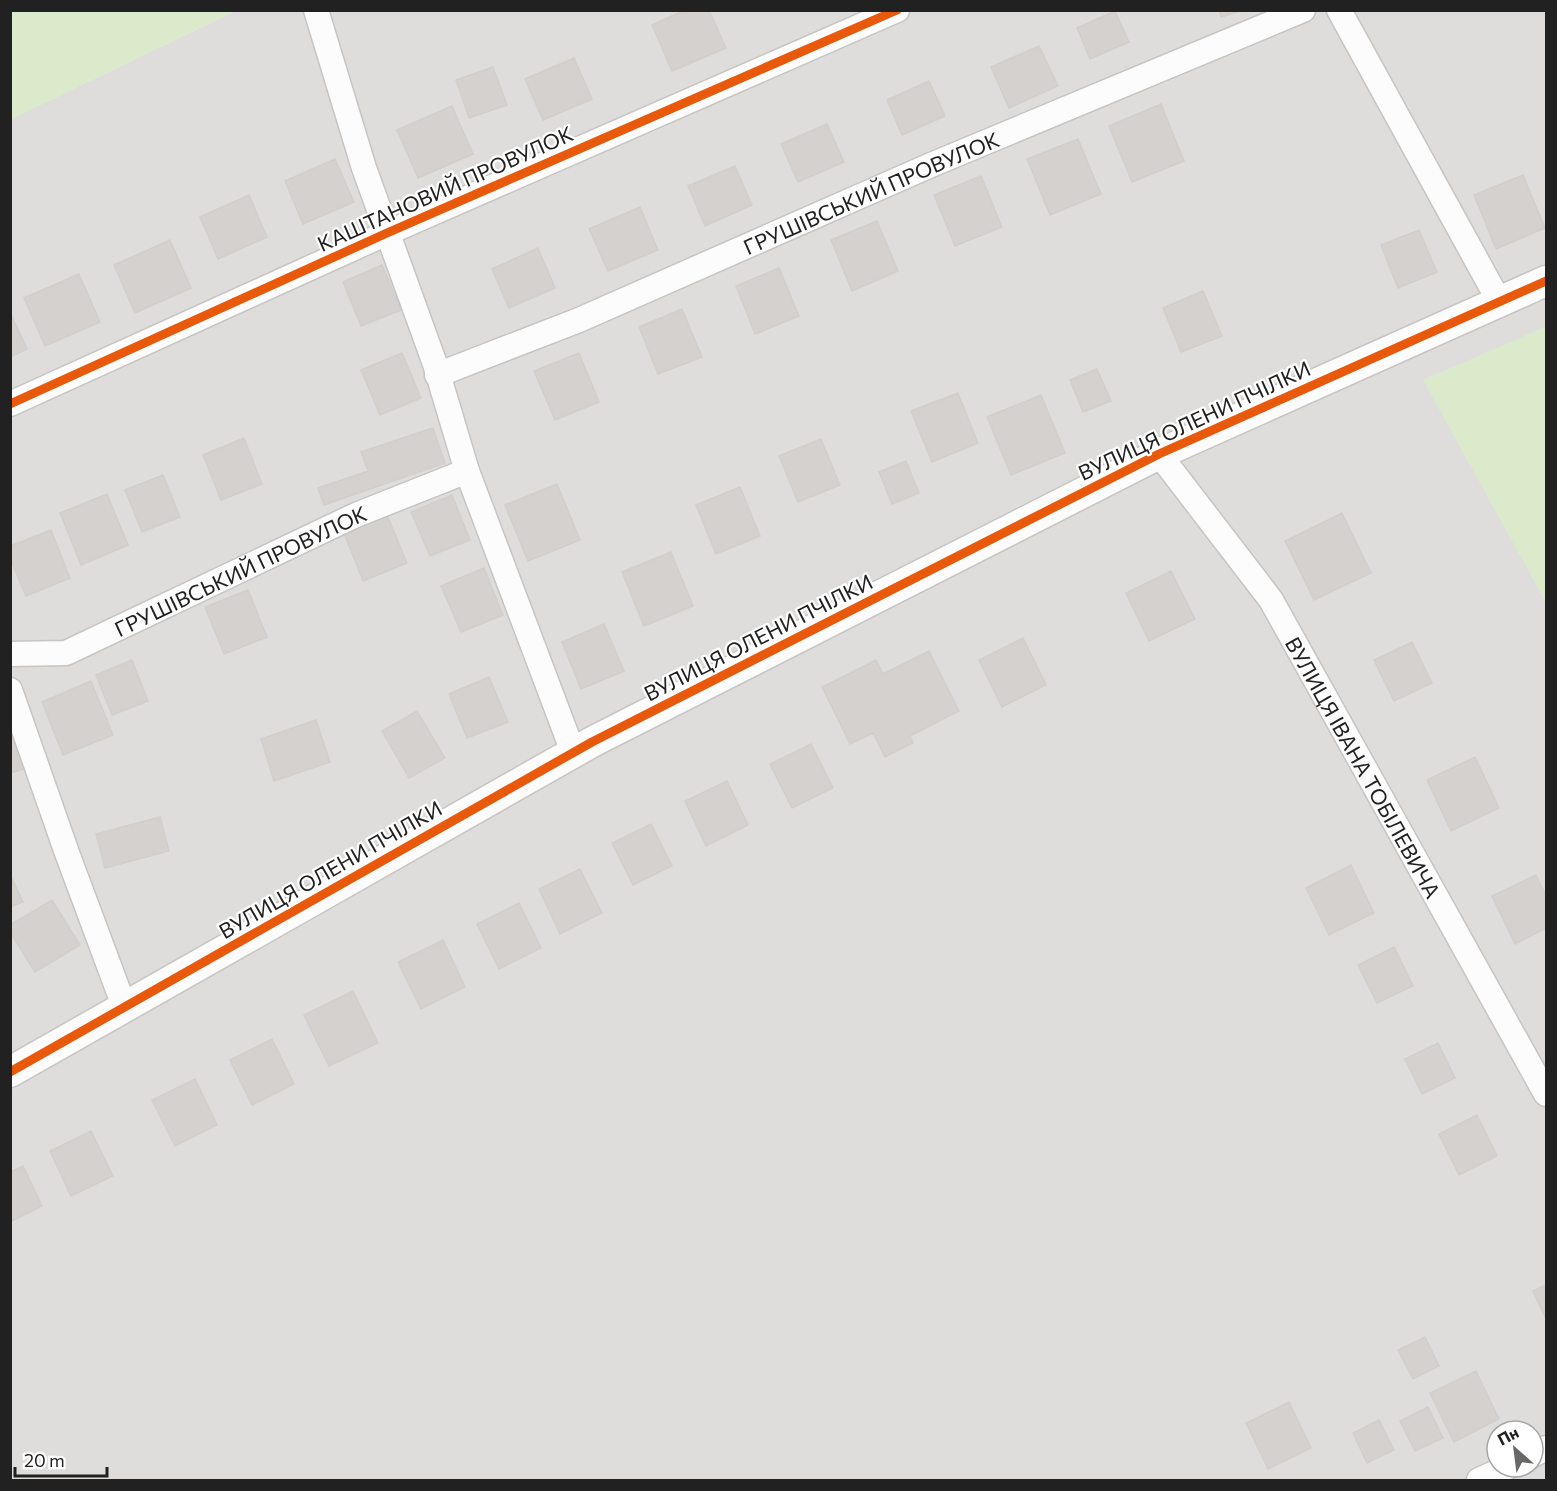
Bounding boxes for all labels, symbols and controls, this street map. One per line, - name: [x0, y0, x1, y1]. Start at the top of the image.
- street label: КАШТАНОВИЙ ПРОВУЛОК: [313, 120, 577, 256]
- street label: ГРУШІВСЬКИЙ ПРОВУЛОК: [739, 126, 1003, 259]
- street label: ВУЛИЦЯ ОЛЕНИ ПЧІЛКИ: [1074, 355, 1314, 485]
- street label: ГРУШІВСЬКИЙ ПРОВУЛОК: [110, 500, 370, 641]
- street label: ВУЛИЦЯ ОЛЕНИ ПЧІЛКИ: [639, 568, 877, 706]
- street label: ВУЛИЦЯ ІВАНА ТОБІЛЕВИЧА: [1281, 632, 1447, 902]
- street label: ВУЛИЦЯ ОЛЕНИ ПЧІЛКИ: [214, 795, 446, 943]
- north arrow: [1485, 1419, 1545, 1479]
- text: Пн: [1494, 1422, 1522, 1449]
- scale bar: [15, 1440, 106, 1478]
- text: 20 m: [24, 1449, 65, 1471]

